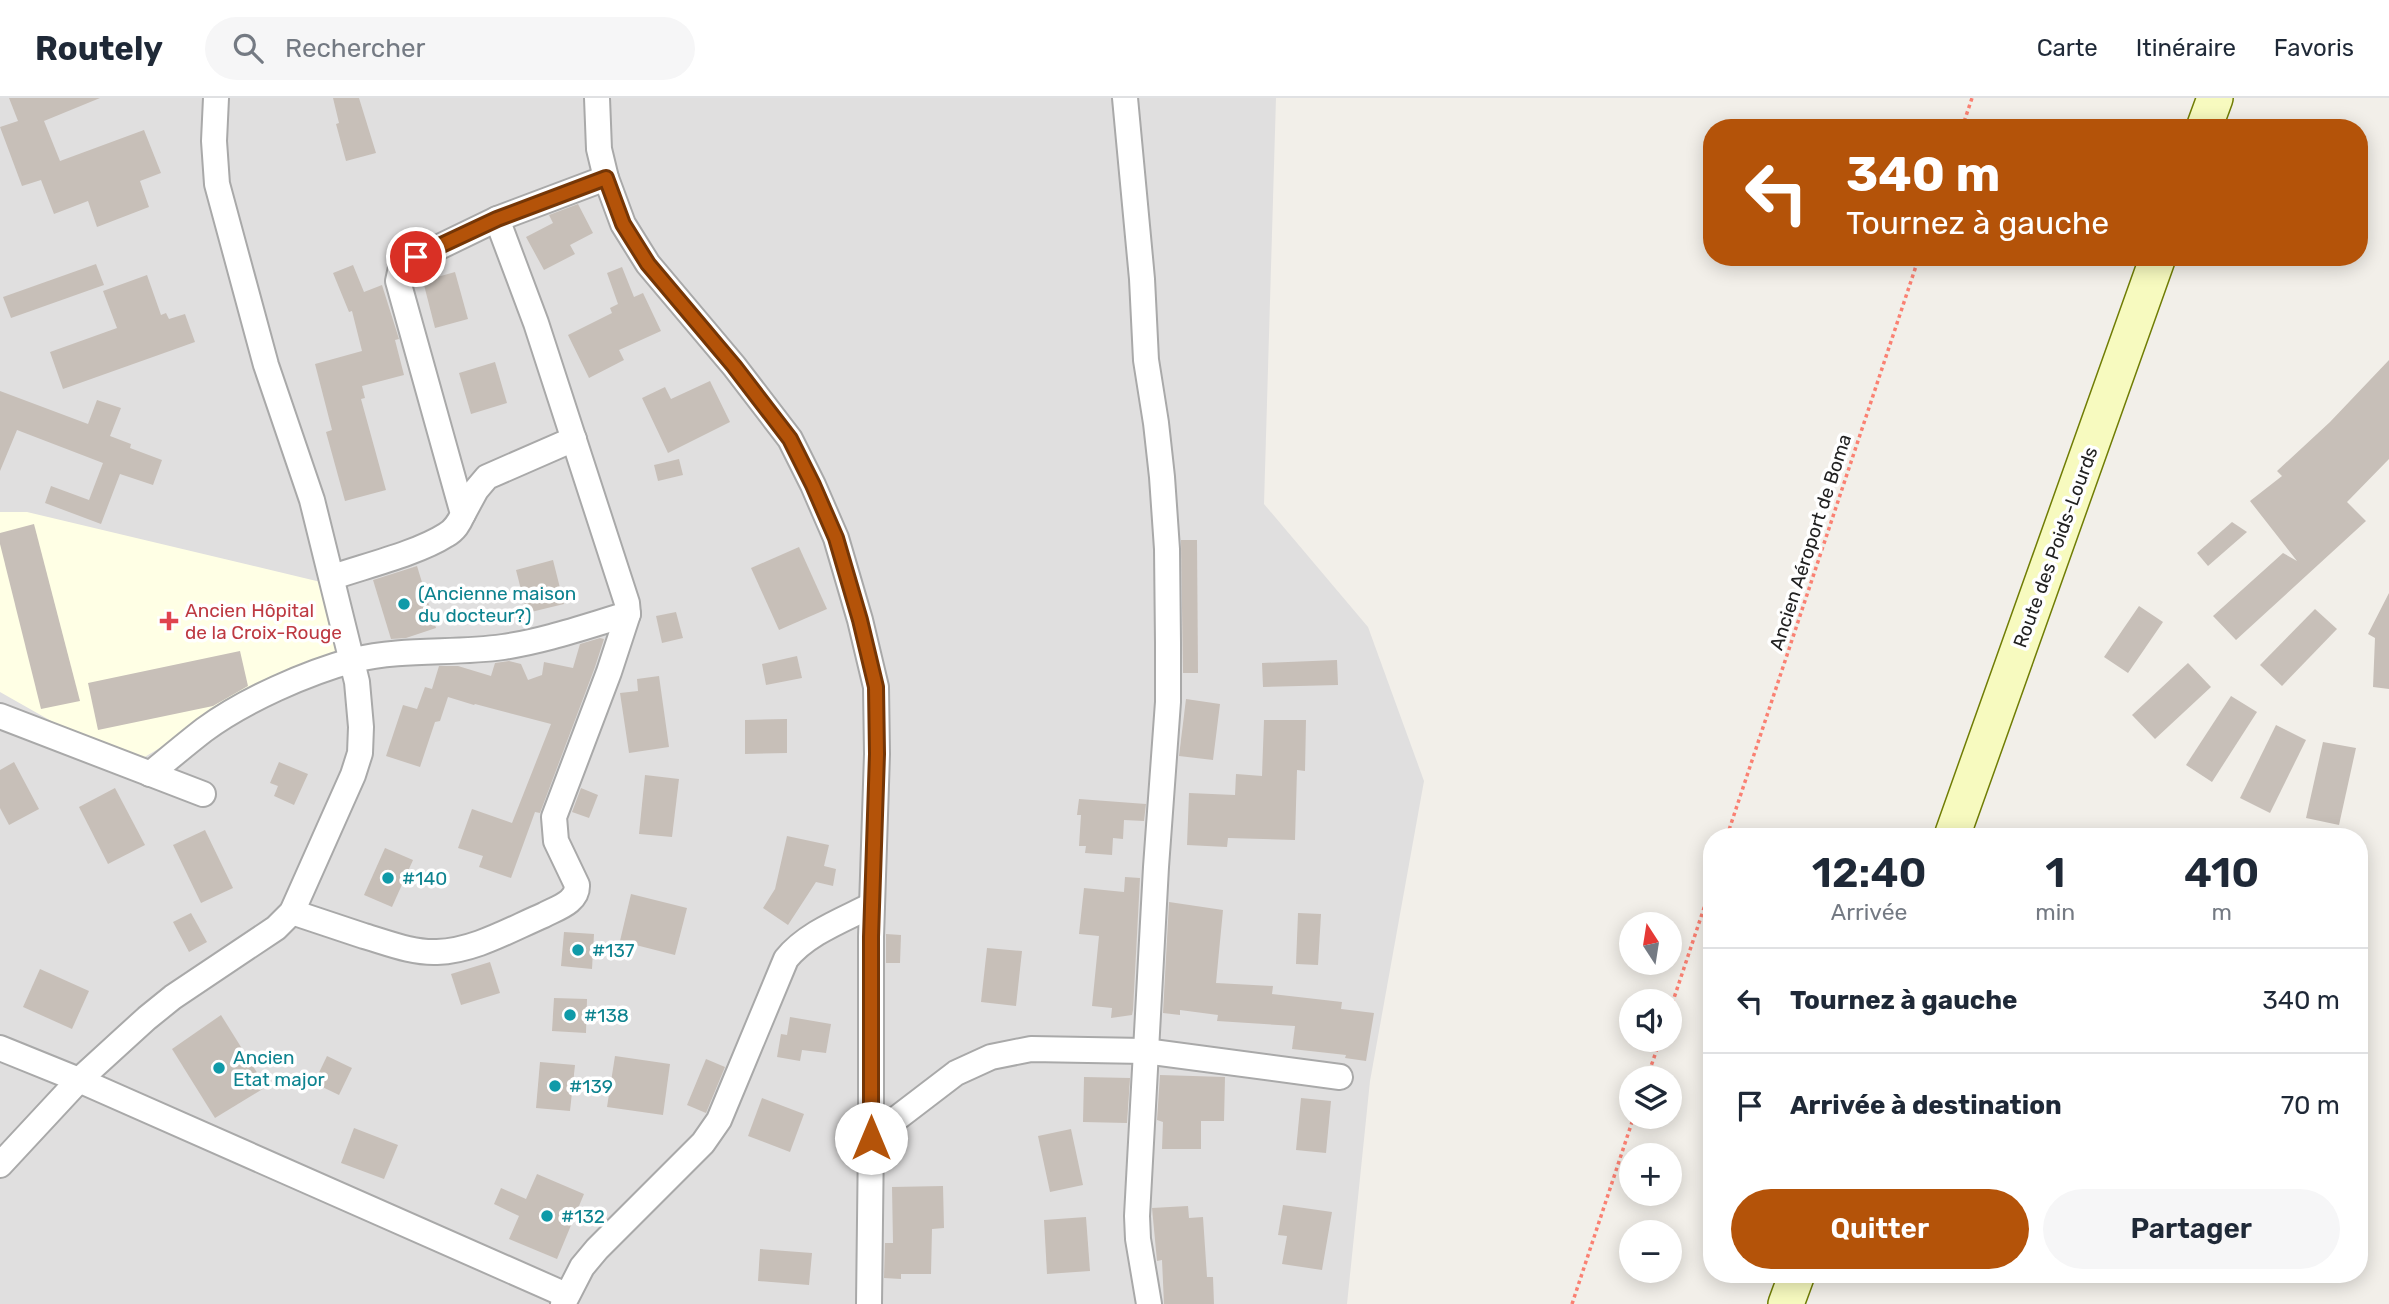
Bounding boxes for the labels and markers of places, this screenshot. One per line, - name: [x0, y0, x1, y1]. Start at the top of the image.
- pin: [386, 227, 446, 287]
- place label: (Ancienne maison du docteur?): [418, 582, 576, 627]
- marker: (Ancienne maison du docteur?): [396, 596, 412, 612]
- place label: Ancien Hôpital de la Croix-Rouge: [185, 599, 342, 644]
- marker: Ancien Hôpital de la Croix-Rouge: [159, 611, 179, 631]
- place label: #140: [402, 867, 447, 890]
- marker: #140: [380, 870, 396, 886]
- place label: #137: [592, 939, 635, 962]
- marker: #137: [570, 942, 586, 958]
- place label: #138: [584, 1004, 629, 1027]
- marker: #138: [562, 1007, 578, 1023]
- place label: Ancien Etat major: [233, 1046, 326, 1091]
- marker: Ancien Etat major: [211, 1060, 227, 1076]
- place label: #139: [569, 1075, 613, 1098]
- marker: #139: [547, 1078, 563, 1094]
- place label: #132: [561, 1205, 605, 1228]
- marker: #132: [539, 1208, 555, 1224]

